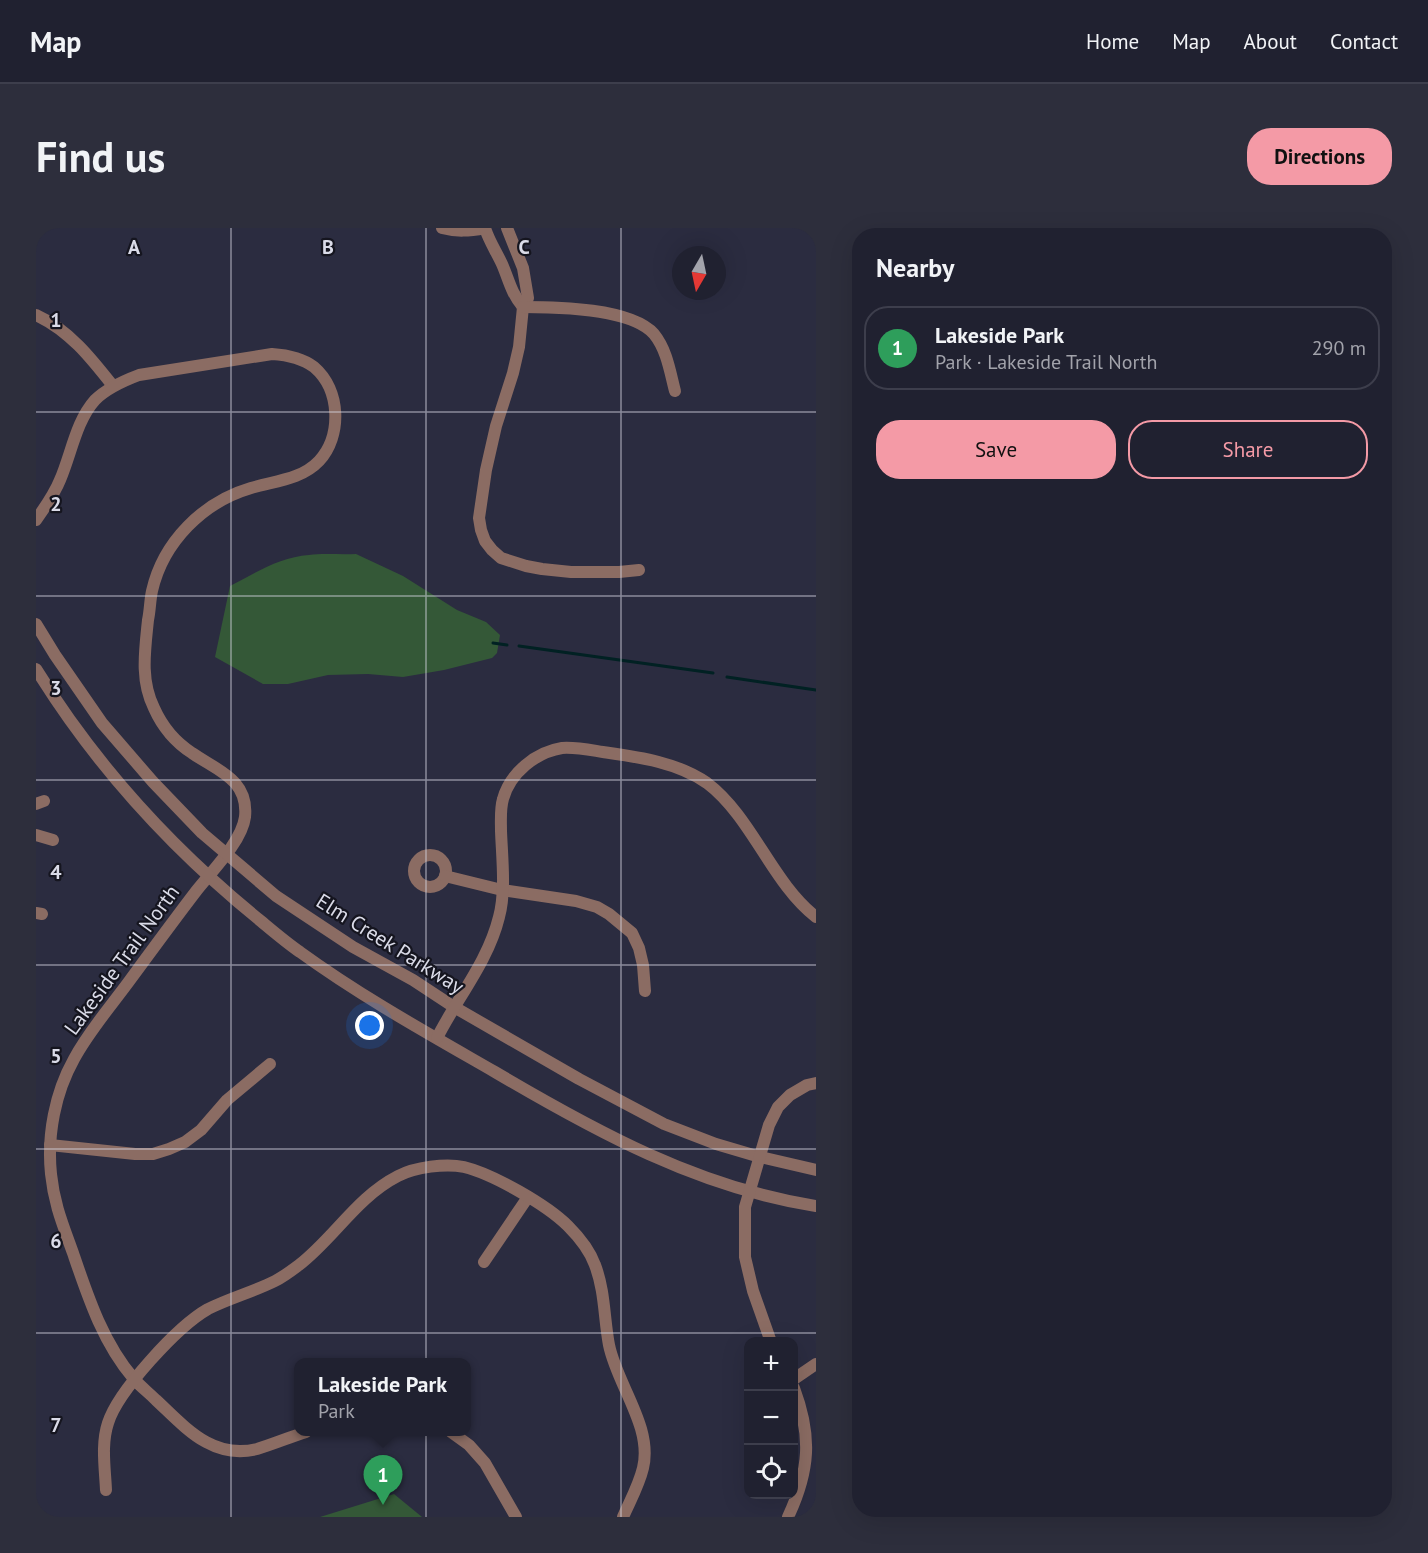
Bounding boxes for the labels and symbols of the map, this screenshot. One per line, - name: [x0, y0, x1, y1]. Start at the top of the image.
- text: A: [128, 234, 141, 260]
- text: B: [322, 234, 334, 260]
- text: C: [518, 234, 530, 260]
- north arrow: [672, 246, 726, 300]
- text: 1: [50, 307, 62, 333]
- text: 2: [50, 491, 62, 517]
- text: 3: [50, 675, 62, 701]
- text: 4: [50, 859, 62, 885]
- street label: Lakeside Trail North: [58, 879, 185, 1040]
- street label: Elm Creek Parkway: [311, 887, 469, 1000]
- your location: [355, 1011, 384, 1040]
- text: 5: [50, 1043, 62, 1069]
- text: 6: [50, 1228, 62, 1254]
- text: 7: [50, 1412, 62, 1438]
- pin: 1: [364, 1456, 402, 1505]

